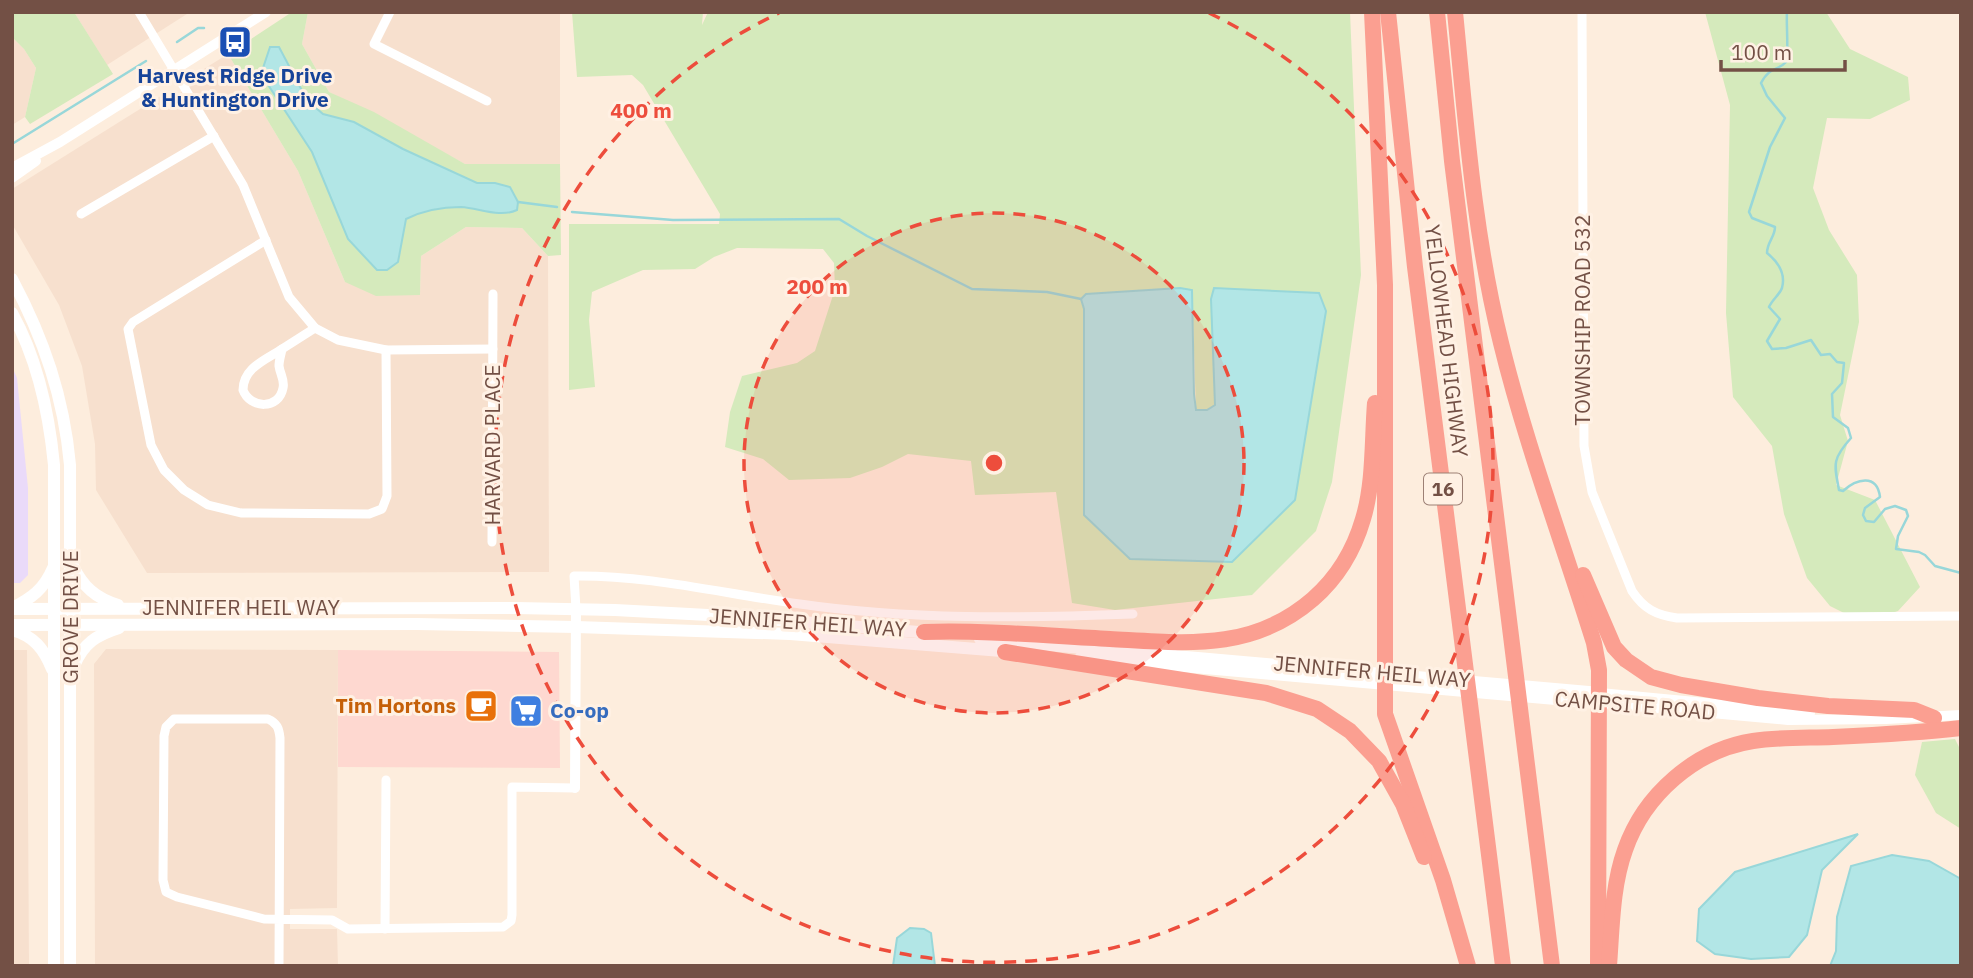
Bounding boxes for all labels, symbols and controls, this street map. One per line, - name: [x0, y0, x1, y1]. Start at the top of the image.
- bus stop icon: Harvest Ridge Drive & Huntington Drive: [216, 23, 254, 61]
- scale bar: [1721, 28, 1845, 72]
- text: 100 m: [1731, 38, 1792, 66]
- place label: Harvest Ridge Drive & Huntington Drive: [137, 61, 333, 113]
- text: 400 m: [610, 96, 672, 124]
- street label: TOWNSHIP ROAD 532: [1568, 214, 1596, 426]
- street label: YELLOWHEAD HIGHWAY: [1419, 223, 1475, 459]
- text: 200 m: [786, 272, 848, 300]
- street label: HARVARD PLACE: [478, 364, 506, 526]
- centre of rings: [982, 451, 1006, 475]
- road number: 16: [1424, 474, 1462, 504]
- street label: GROVE DRIVE: [56, 550, 84, 684]
- street label: JENNIFER HEIL WAY: [142, 593, 340, 621]
- street label: JENNIFER HEIL WAY: [708, 601, 908, 643]
- street label: JENNIFER HEIL WAY: [1272, 648, 1472, 694]
- street label: CAMPSITE ROAD: [1554, 684, 1717, 726]
- cafe icon: Tim Hortons: [462, 687, 500, 725]
- place label: Tim Hortons: [335, 691, 456, 719]
- supermarket icon: Co-op: [507, 692, 545, 730]
- place label: Co-op: [550, 696, 609, 724]

